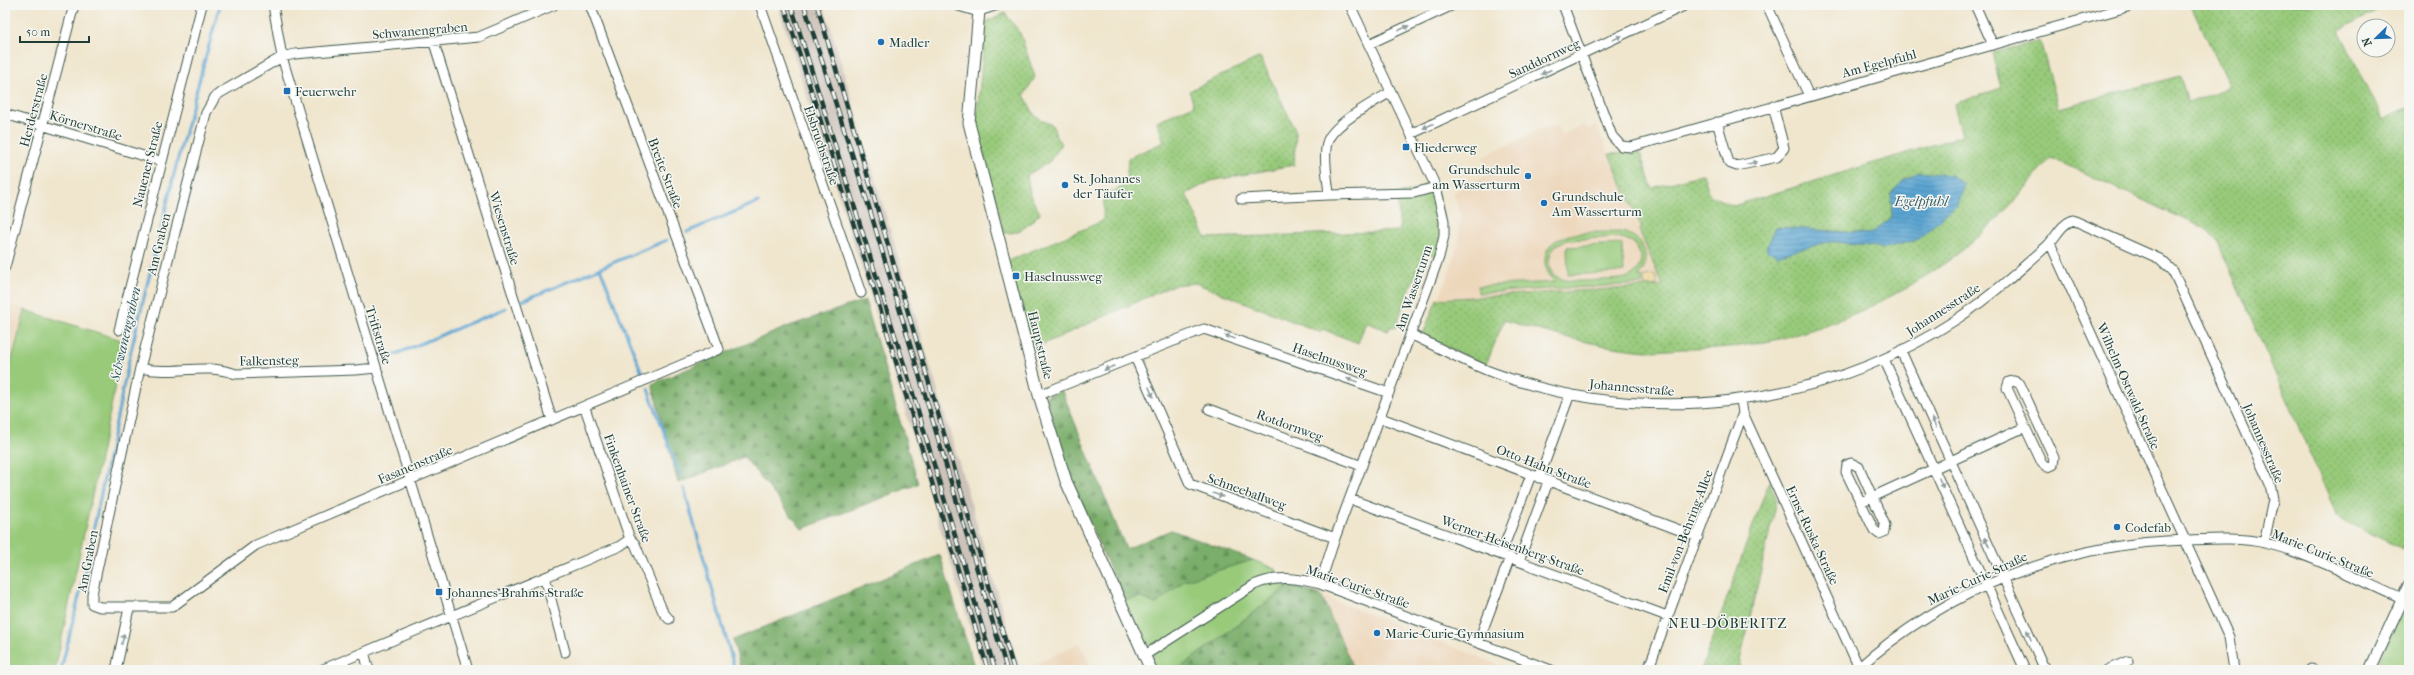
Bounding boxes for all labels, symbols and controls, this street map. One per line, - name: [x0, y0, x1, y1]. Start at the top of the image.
- scale bar: [20, 18, 89, 44]
- north arrow: [2356, 18, 2396, 58]
- street label: Schwanengraben: [372, 19, 469, 42]
- text: 50 m: [26, 25, 50, 39]
- one-way arrow: [1399, 25, 1410, 31]
- place label: Madler: [889, 35, 930, 50]
- street label: Sanddornweg: [1506, 35, 1583, 81]
- one-way arrow: [1611, 35, 1622, 42]
- text: N: [2359, 35, 2375, 48]
- marker: Madler: [876, 37, 886, 47]
- street label: Am Egelpfuhl: [1839, 46, 1918, 81]
- one-way arrow: [1540, 69, 1552, 75]
- street label: Herderstraße: [16, 71, 51, 149]
- place label: Feuerwehr: [295, 84, 357, 99]
- marker: Feuerwehr: [282, 86, 292, 96]
- street label: Elsbruchstraße: [801, 103, 842, 188]
- street label: Körnerstraße: [48, 107, 125, 144]
- street label: Nauener Straße: [130, 119, 166, 209]
- one-way arrow: [1422, 123, 1434, 129]
- street label: Breite Straße: [645, 136, 686, 211]
- place label: Fliederweg: [1414, 140, 1478, 155]
- marker: Fliederweg: [1401, 142, 1411, 152]
- one-way arrow: [1746, 159, 1758, 165]
- place label: Grundschule am Wasserturm: [1433, 162, 1521, 192]
- place label: St. Johannes der Täufer: [1073, 171, 1141, 201]
- marker: Grundschule am Wasserturm: [1523, 171, 1533, 181]
- marker: St. Johannes der Täufer: [1060, 180, 1070, 190]
- street label: Wiesenstraße: [486, 189, 523, 267]
- place label: Grundschule Am Wasserturm: [1551, 189, 1642, 219]
- water label: Egelpfuhl: [1893, 193, 1949, 210]
- marker: Grundschule Am Wasserturm: [1539, 198, 1549, 208]
- street label: Am Graben: [143, 211, 174, 278]
- street label: Am Wasserturm: [1391, 243, 1435, 334]
- place label: Haselnussweg: [1024, 269, 1103, 284]
- marker: Haselnussweg: [1011, 271, 1021, 281]
- street label: Johannesstraße: [1903, 280, 1984, 339]
- water label: Schwanengraben: [106, 285, 145, 384]
- street label: Triftstraße: [362, 304, 395, 367]
- street label: Hauptstraße: [1025, 309, 1056, 381]
- street label: Wilhelm-Ostwald-Straße: [2093, 320, 2164, 452]
- one-way arrow: [1223, 334, 1235, 340]
- street label: Haselnussweg: [1290, 340, 1370, 380]
- street label: Falkensteg: [239, 352, 300, 369]
- one-way arrow: [1102, 365, 1114, 371]
- street label: Johannesstraße: [1588, 376, 1676, 399]
- one-way arrow: [1346, 377, 1358, 383]
- one-way arrow: [1148, 387, 1154, 399]
- street label: Johannesstraße: [2240, 400, 2287, 486]
- street label: Rotdornweg: [1255, 407, 1326, 445]
- one-way arrow: [1931, 418, 1937, 429]
- street label: Finkenhainer Straße: [601, 432, 654, 545]
- street label: Otto-Hahn-Straße: [1494, 441, 1594, 492]
- street label: Fasanenstraße: [376, 442, 455, 487]
- street label: Emil-von-Behring-Allee: [1655, 467, 1716, 595]
- street label: Schneeballweg: [1205, 470, 1289, 513]
- one-way arrow: [1938, 478, 1944, 490]
- street label: Ernst-Ruska-Straße: [1783, 483, 1842, 588]
- one-way arrow: [1213, 492, 1225, 498]
- street label: Werner-Heisenberg-Straße: [1438, 512, 1587, 579]
- place label: Codefab: [2125, 520, 2171, 535]
- marker: Codefab: [2112, 522, 2122, 532]
- street label: Marie-Curie-Straße: [2270, 526, 2377, 581]
- street label: Am Graben: [74, 528, 101, 595]
- one-way arrow: [1984, 535, 1990, 547]
- street label: Marie-Curie-Straße: [1925, 548, 2030, 608]
- street label: Marie-Curie-Straße: [1304, 562, 1412, 611]
- place label: Johannes-Brahms-Straße: [446, 585, 584, 600]
- marker: Johannes-Brahms-Straße: [434, 587, 444, 597]
- district label: NEU-DÖBERITZ: [1668, 614, 1788, 632]
- place label: Marie-Curie-Gymnasium: [1385, 626, 1524, 641]
- marker: Marie-Curie-Gymnasium: [1372, 628, 1382, 638]
- one-way arrow: [2026, 629, 2032, 640]
- one-way arrow: [120, 633, 126, 645]

